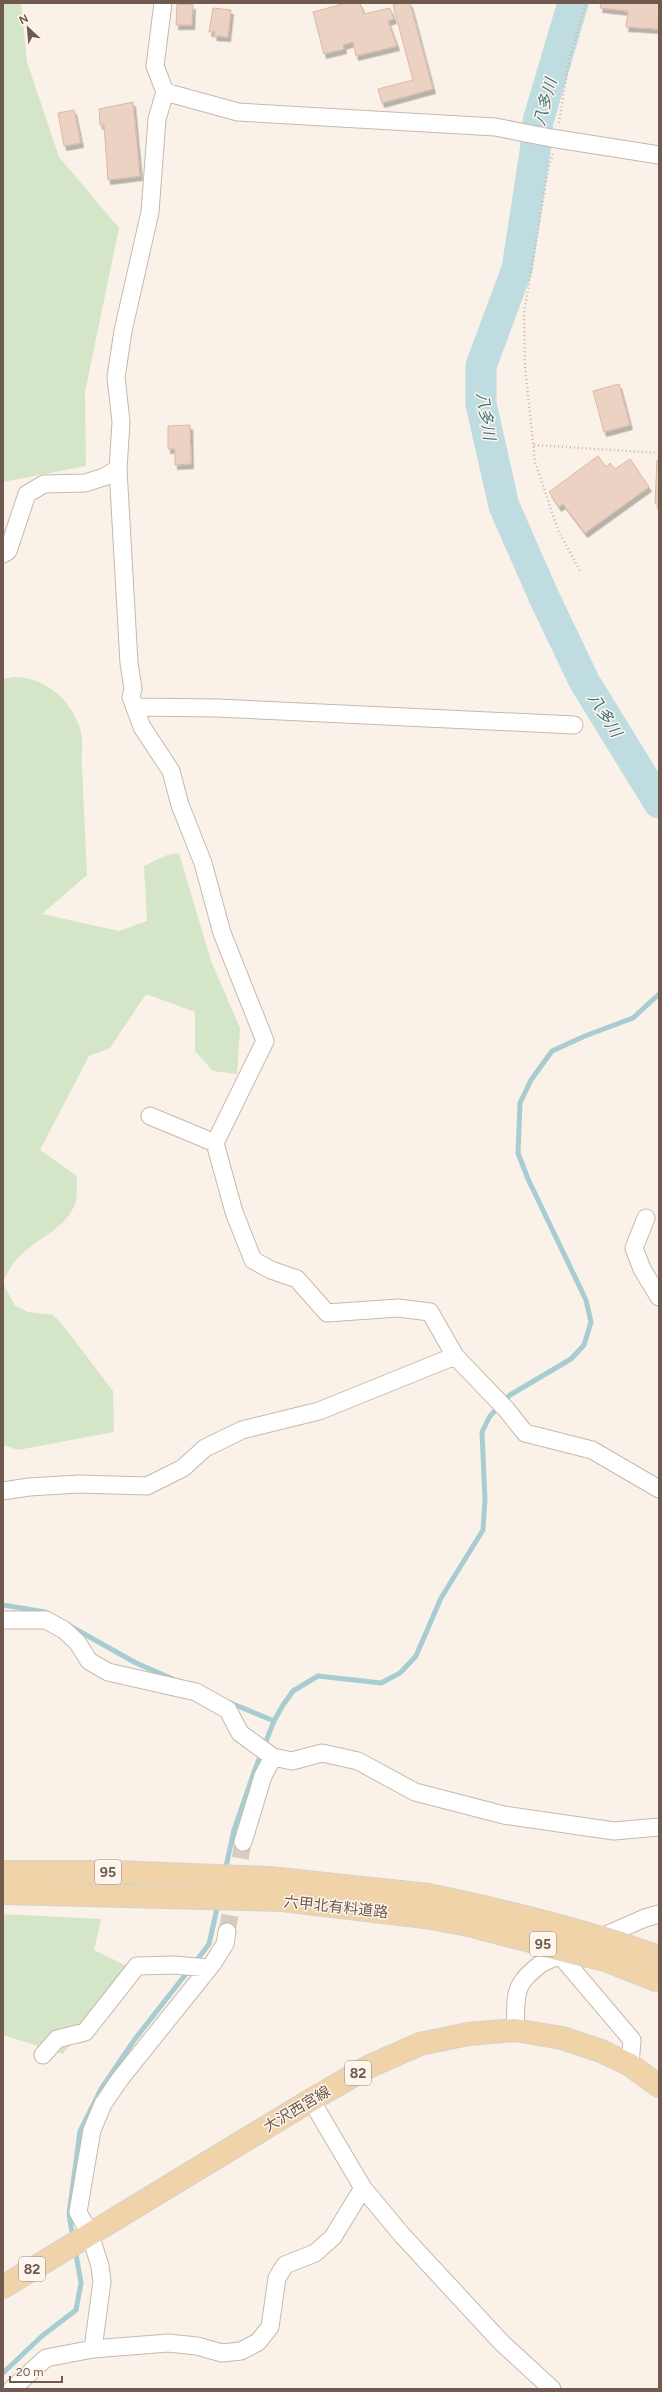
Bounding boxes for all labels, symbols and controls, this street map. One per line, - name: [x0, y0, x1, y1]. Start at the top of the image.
- north arrow: [8, 8, 48, 48]
- text: N: [17, 12, 31, 27]
- water label: 八多川: [530, 74, 561, 128]
- water label: 八多川: [473, 391, 499, 443]
- water label: 八多川: [584, 690, 627, 742]
- road number: 95: [95, 1860, 121, 1884]
- street label: 六甲北有料道路: [283, 1893, 389, 1921]
- road number: 95: [530, 1932, 556, 1956]
- road number: 82: [345, 2061, 371, 2085]
- street label: 大沢西宮線: [260, 2082, 334, 2136]
- road number: 82: [19, 2257, 45, 2281]
- scale bar: [10, 2358, 62, 2384]
- text: 20 m: [16, 2365, 44, 2379]

